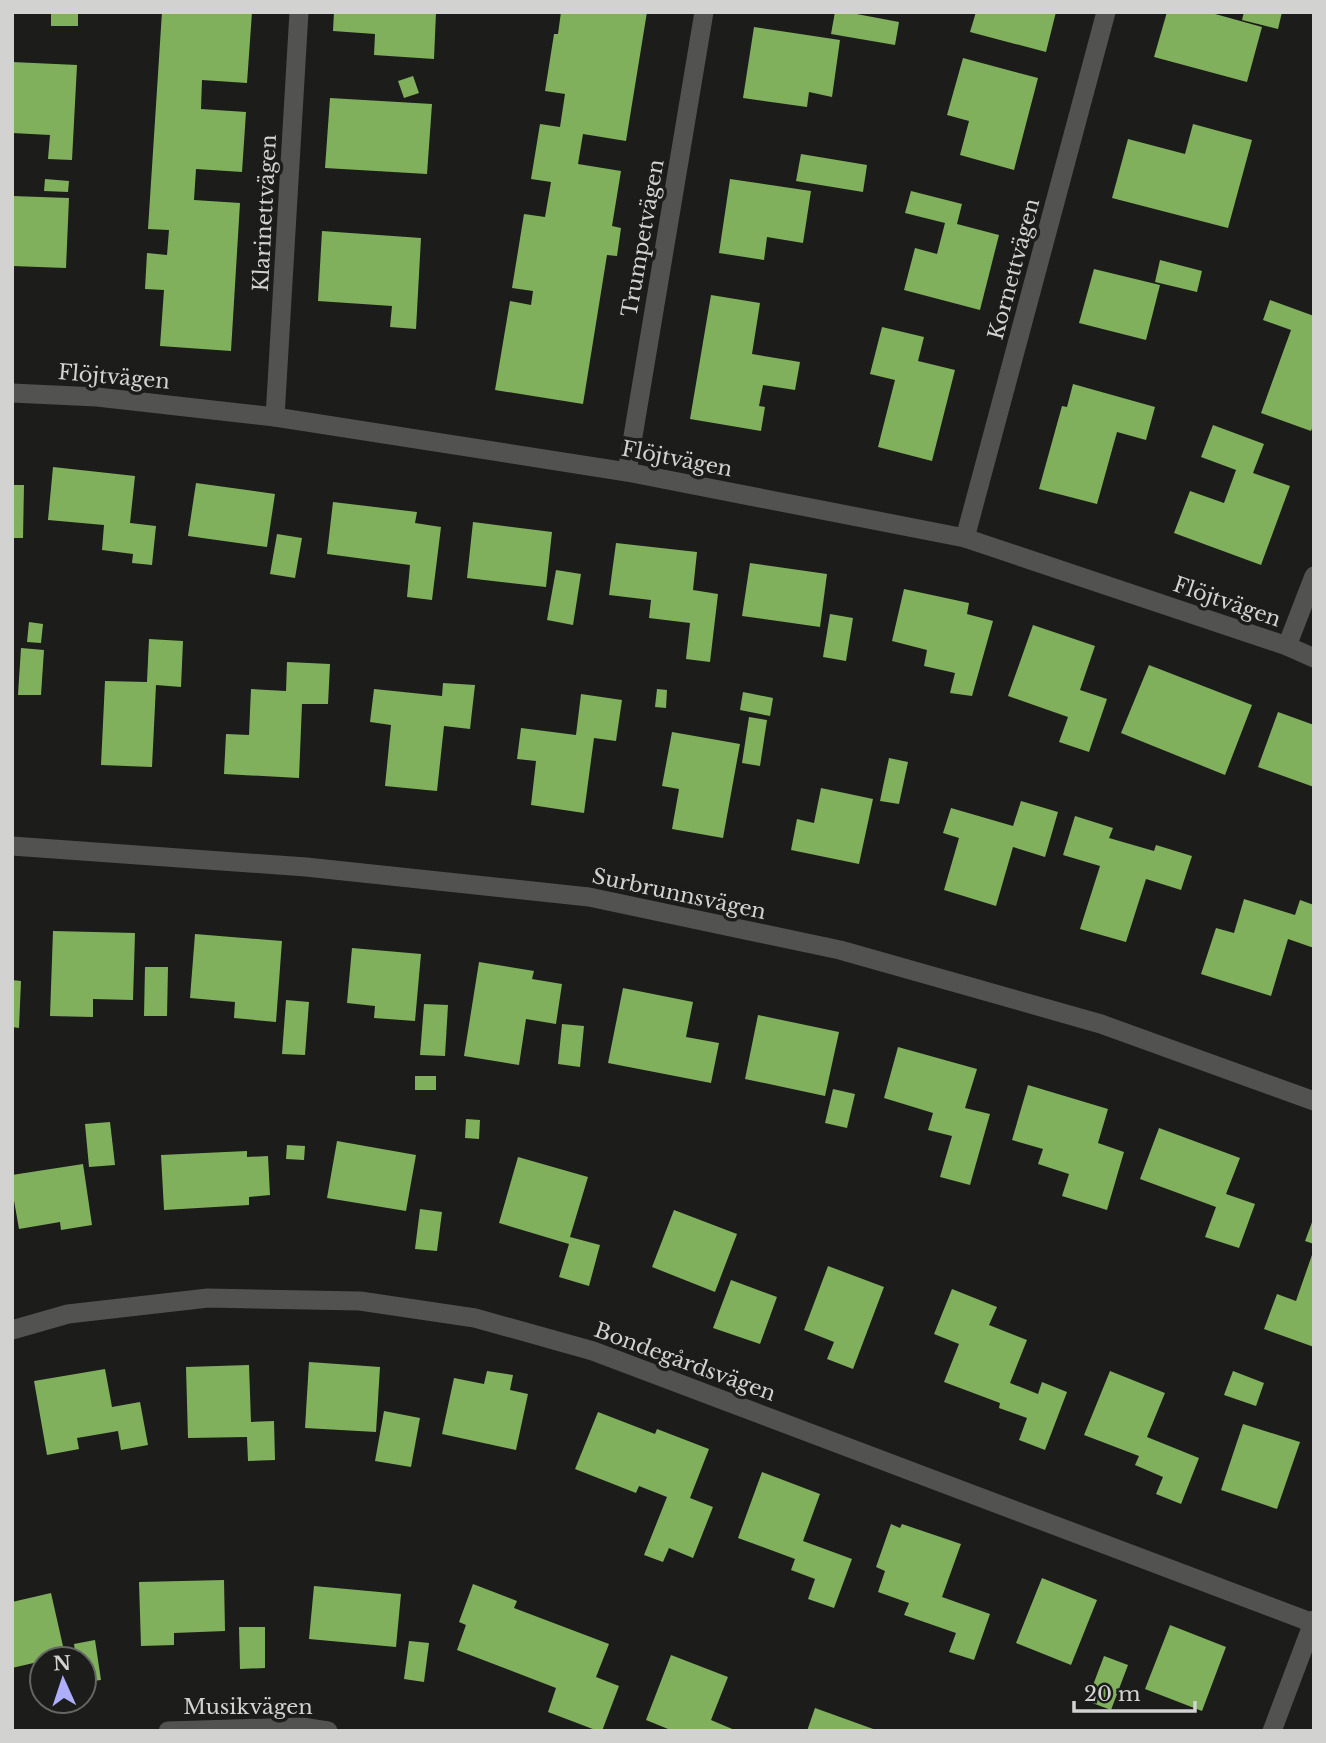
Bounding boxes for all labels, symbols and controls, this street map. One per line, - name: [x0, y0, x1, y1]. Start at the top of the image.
- street label: Klarinettvägen: [248, 134, 282, 292]
- street label: Trumpetvägen: [616, 157, 670, 319]
- street label: Kornettvägen: [983, 196, 1045, 342]
- street label: Flöjtvägen: [57, 359, 171, 395]
- street label: Flöjtvägen: [619, 436, 735, 482]
- street label: Flöjtvägen: [1170, 571, 1284, 633]
- street label: Surbrunnsvägen: [590, 863, 768, 925]
- street label: Bondegårdsvägen: [591, 1317, 779, 1407]
- north arrow: [28, 1645, 98, 1715]
- text: N: [53, 1652, 72, 1675]
- scale bar: [1074, 1670, 1195, 1714]
- text: 20 m: [1084, 1681, 1141, 1707]
- street label: Musikvägen: [183, 1694, 313, 1720]

